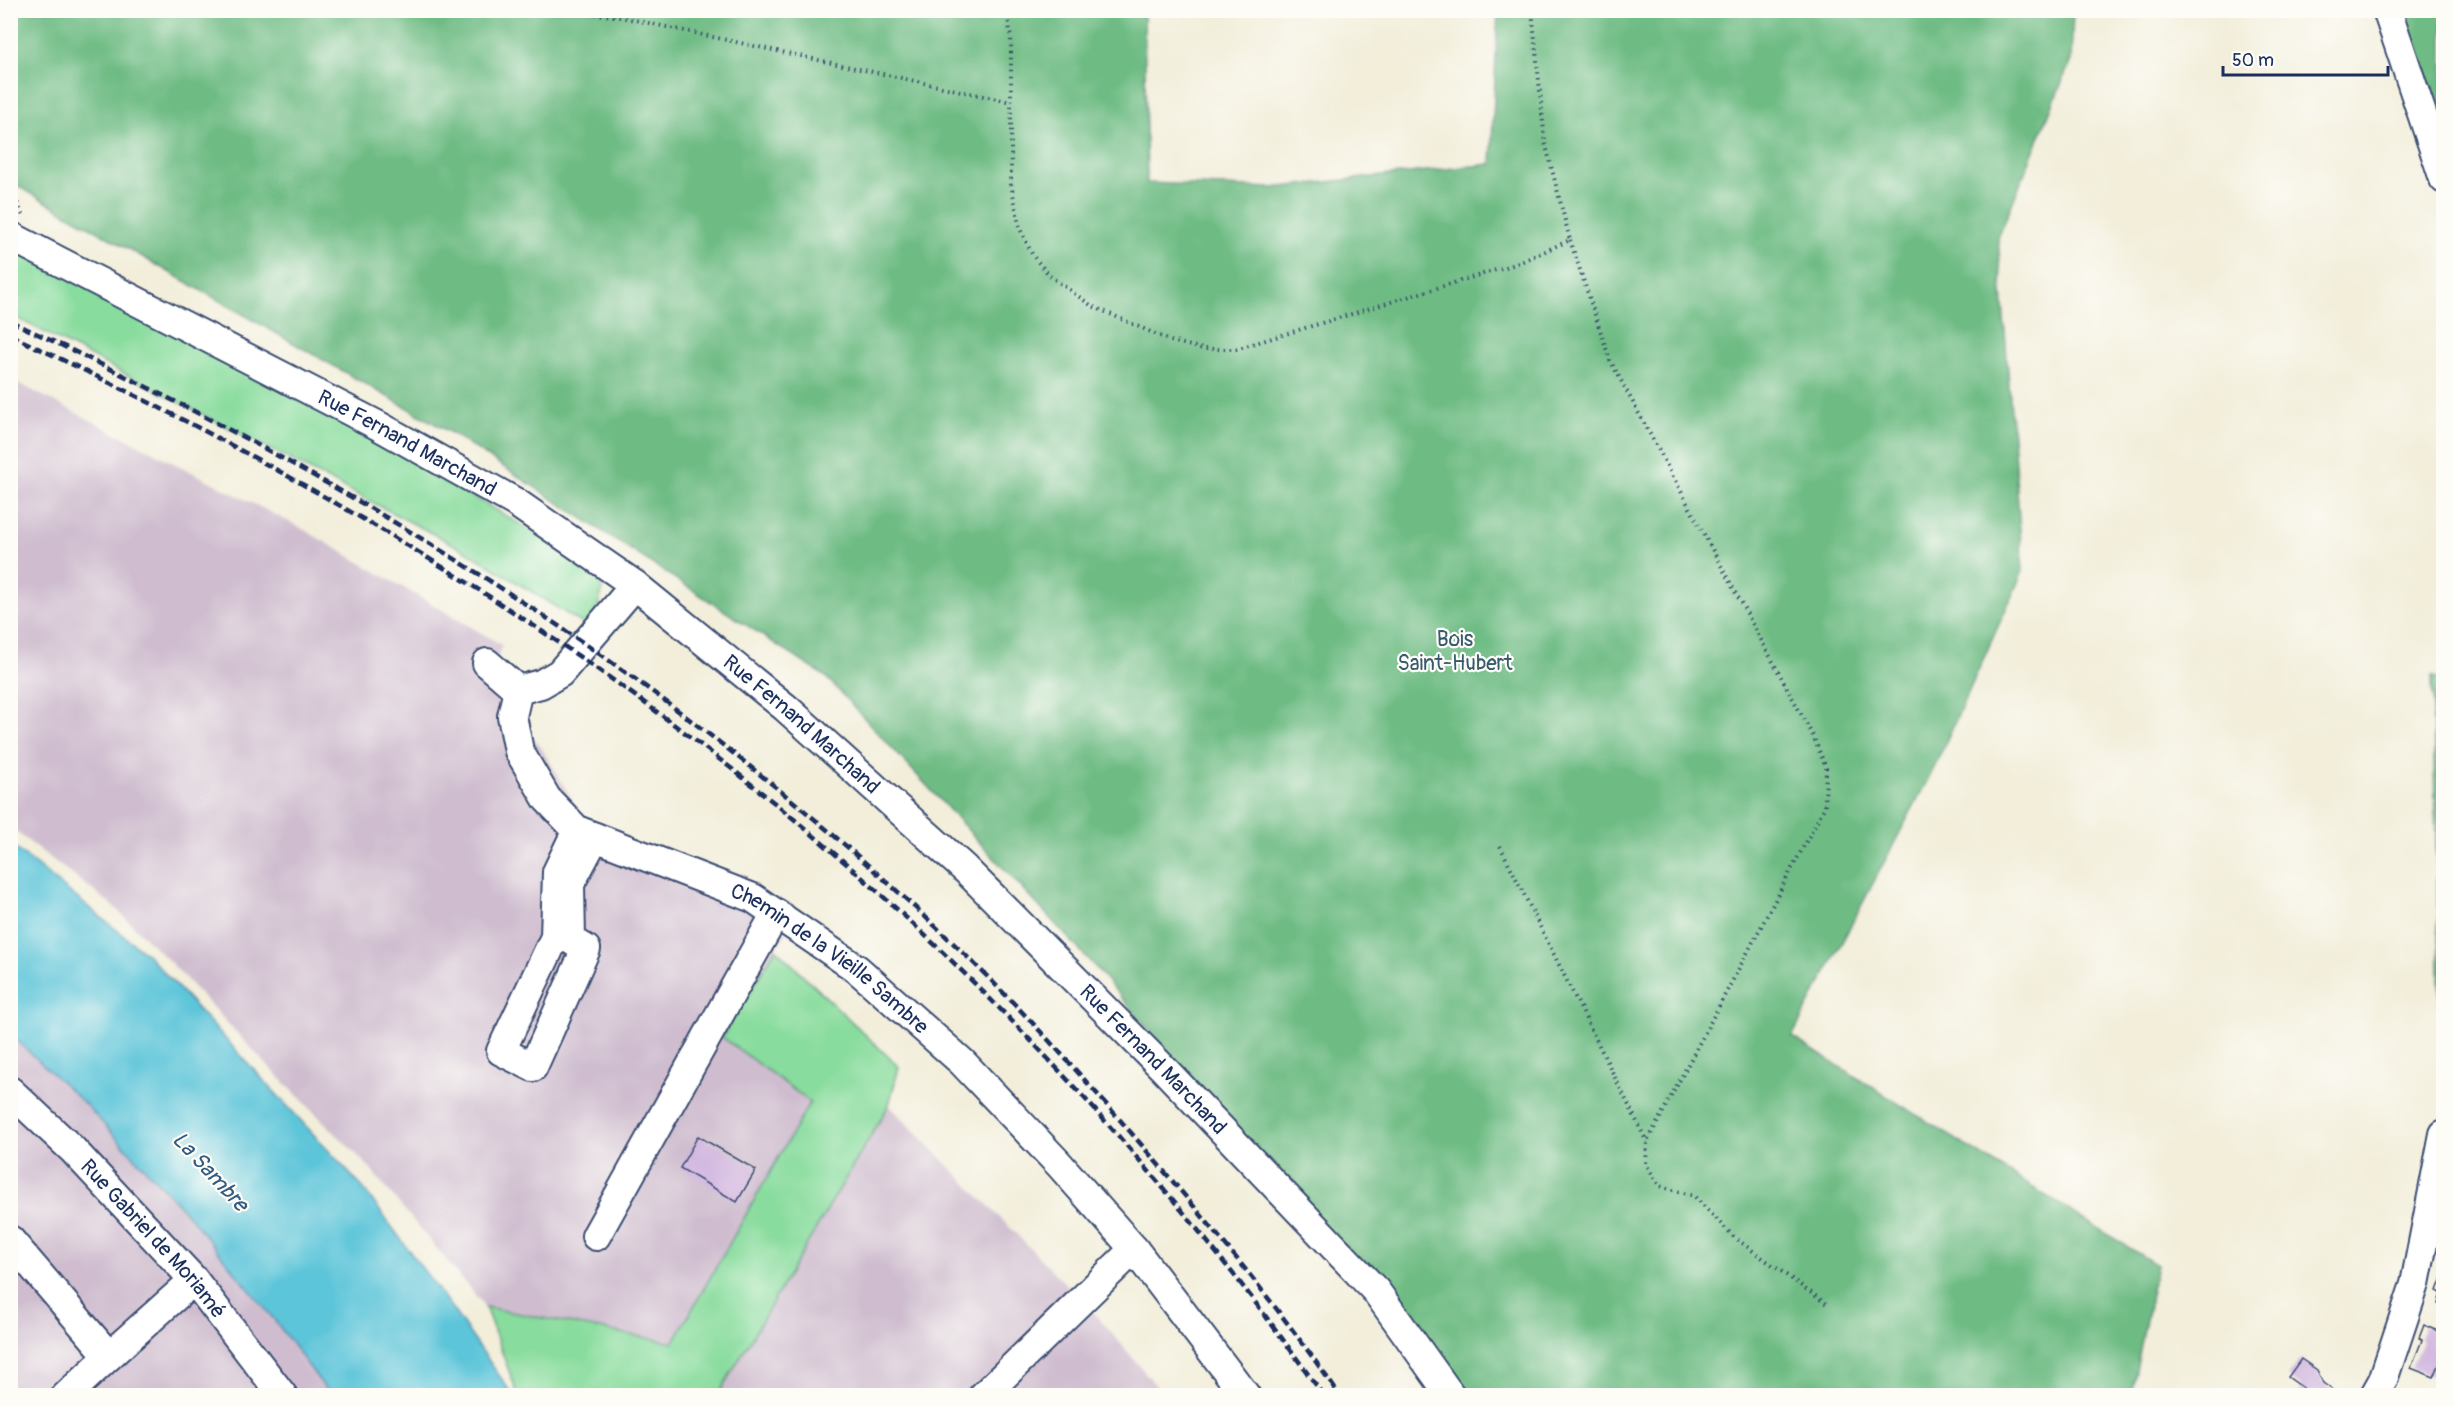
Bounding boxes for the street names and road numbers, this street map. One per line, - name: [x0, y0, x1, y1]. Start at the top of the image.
- street label: Rue Fernand Marchand: [313, 384, 501, 503]
- street label: Rue Fernand Marchand: [717, 649, 886, 800]
- street label: Chemin de la Vieille Sambre: [727, 878, 935, 1041]
- street label: Rue Fernand Marchand: [1074, 979, 1232, 1140]
- street label: Rue Gabriel de Moriamé: [74, 1154, 232, 1324]

